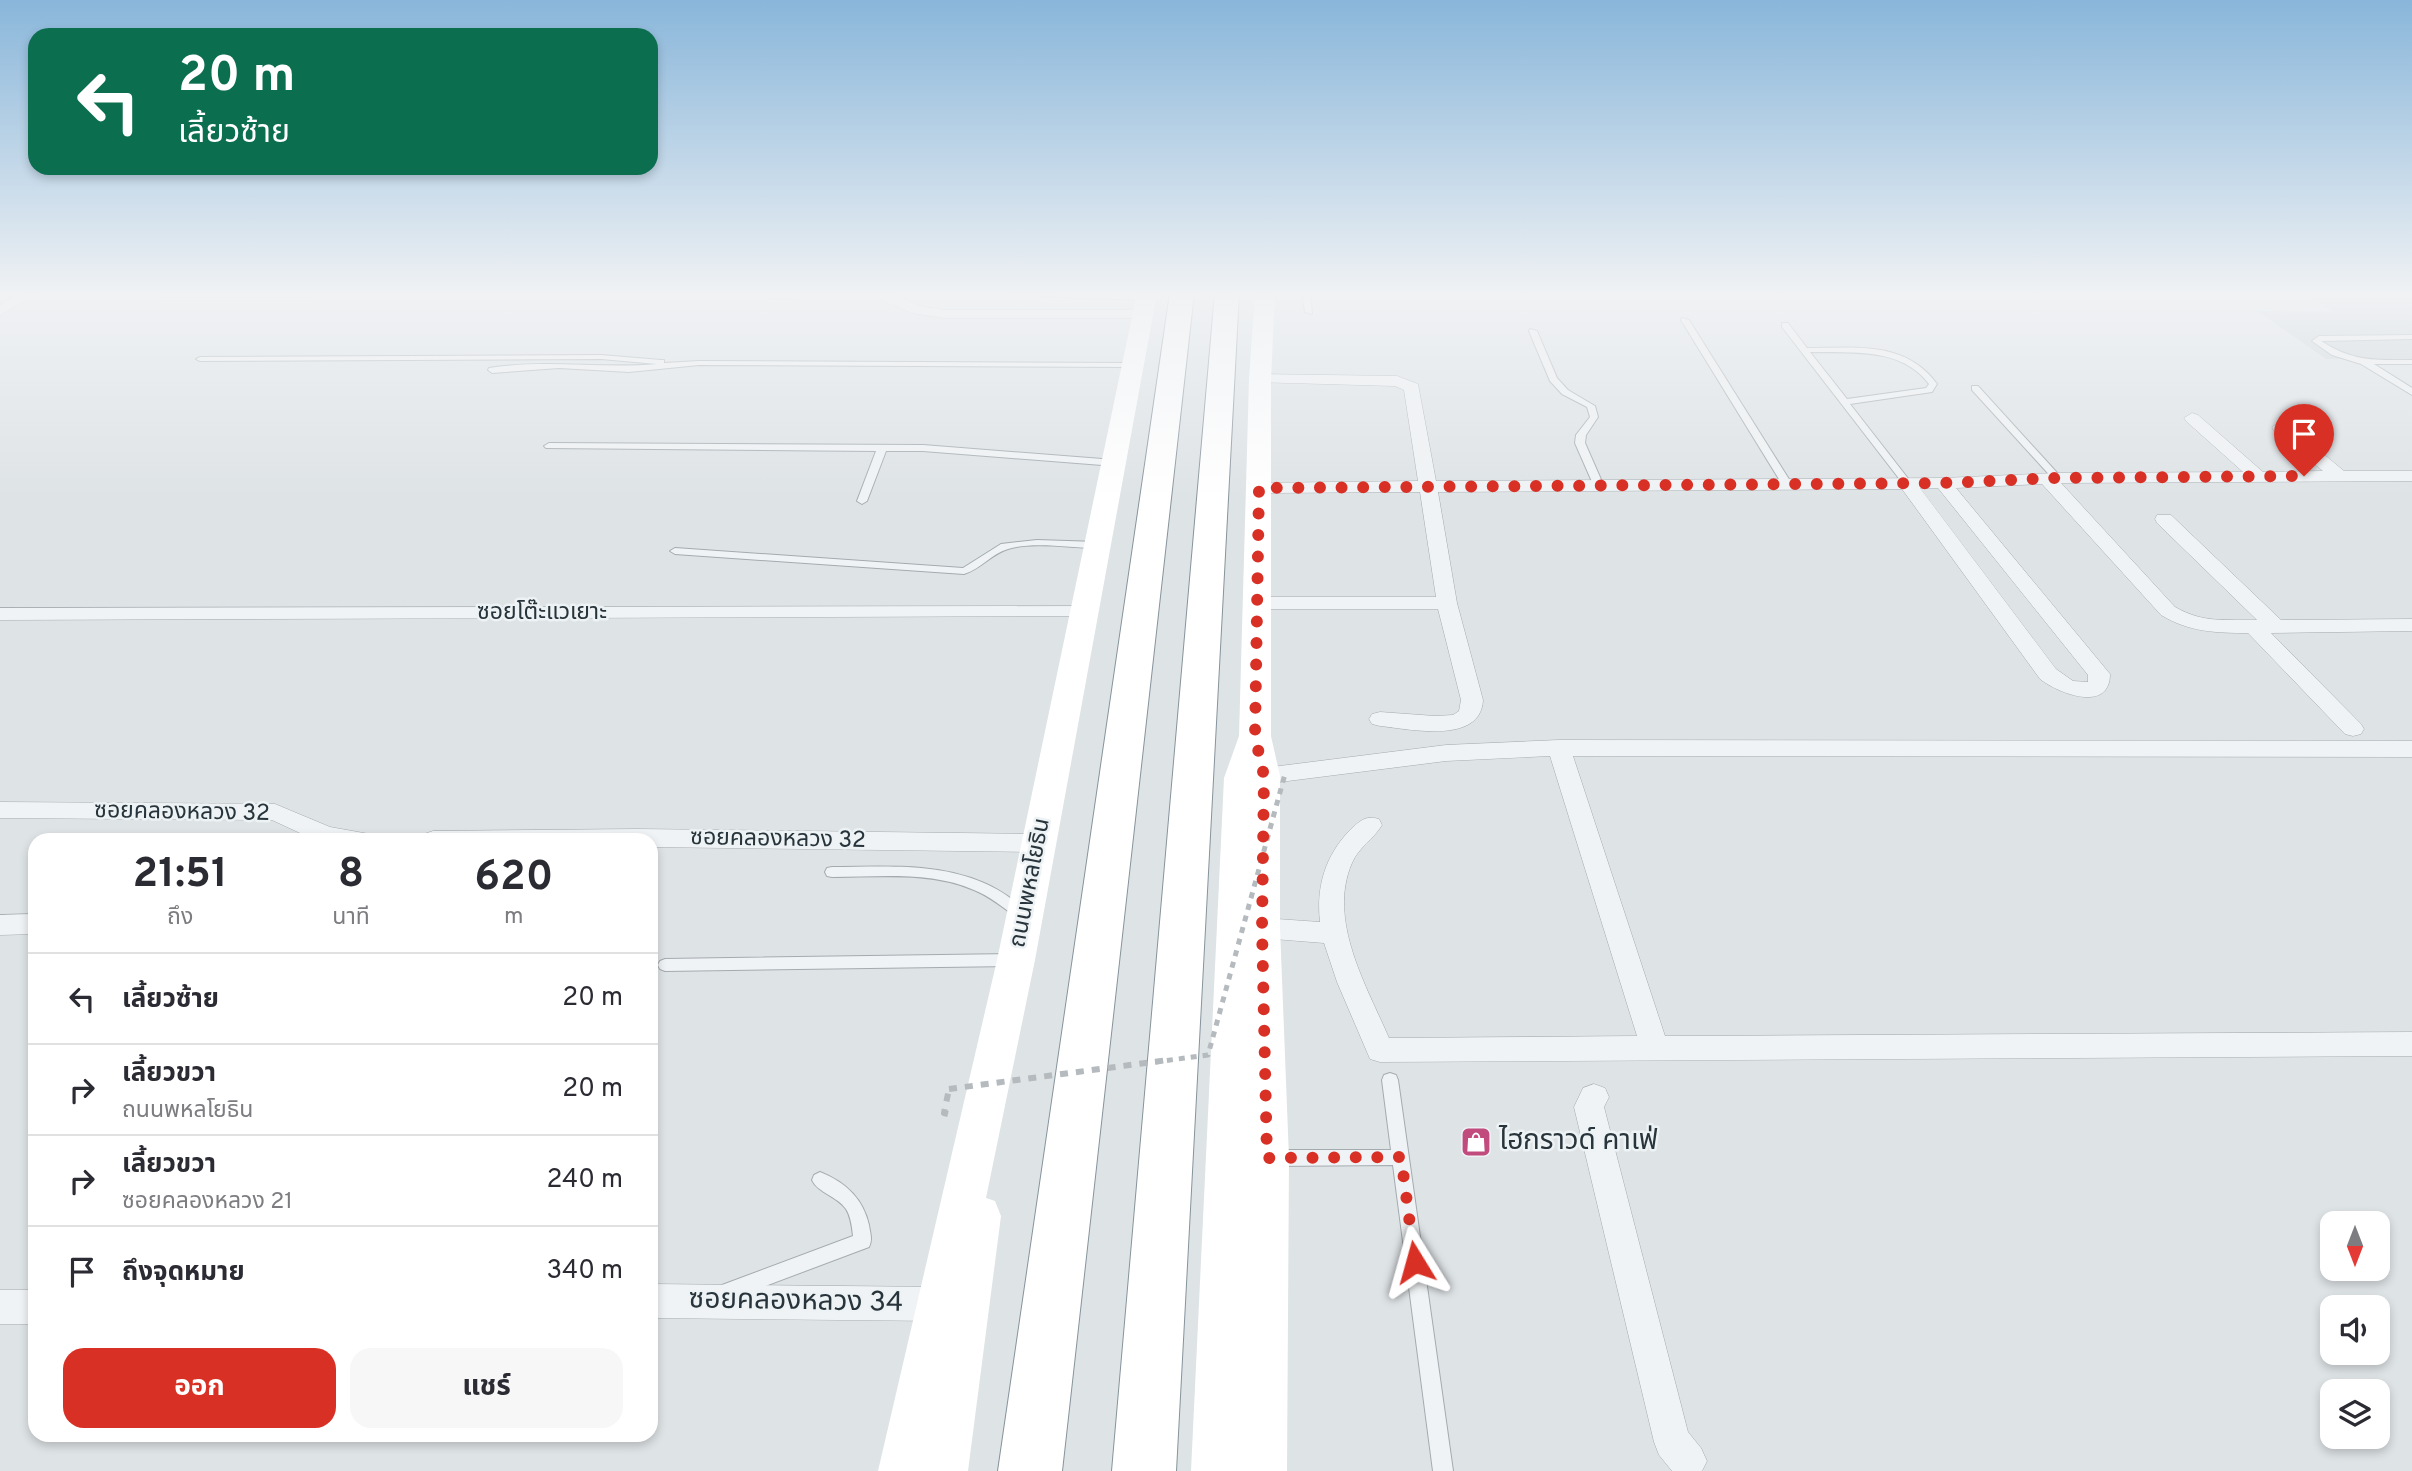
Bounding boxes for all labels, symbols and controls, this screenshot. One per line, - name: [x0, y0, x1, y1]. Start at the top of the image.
- text: 20 m: [178, 47, 295, 109]
- icon: left: [63, 56, 154, 147]
- text: เลี้ยวซ้าย: [178, 114, 290, 154]
- pin: [2274, 404, 2334, 476]
- icon: arrive: [2285, 415, 2323, 453]
- street label: ซอยโต๊ะแวเยาะ: [477, 599, 607, 628]
- street label: ซอยคลองหลวง 32: [94, 797, 270, 829]
- street label: ถนนพหลโยธิน: [1004, 816, 1058, 950]
- street label: ซอยคลองหลวง 32: [690, 824, 866, 856]
- text: 21:51: [133, 849, 228, 902]
- text: 8: [338, 849, 364, 902]
- text: 620: [474, 852, 553, 905]
- text: m: [504, 903, 524, 932]
- text: ถึง: [167, 904, 193, 933]
- text: นาที: [332, 904, 370, 933]
- icon: left: [63, 980, 101, 1018]
- text: 20 m: [562, 982, 623, 1015]
- text: เลี้ยวซ้าย: [122, 984, 219, 1017]
- text: เลี้ยวขวา: [122, 1058, 216, 1091]
- icon: right: [63, 1071, 101, 1109]
- text: 20 m: [562, 1073, 623, 1106]
- text: ถนนพหลโยธิน: [122, 1097, 253, 1126]
- place label: ไฮกราวด์ คาเฟ่: [1498, 1124, 1658, 1160]
- shop icon: ไฮกราวด์ คาเฟ่: [1459, 1125, 1493, 1159]
- text: เลี้ยวขวา: [122, 1149, 216, 1182]
- icon: right: [63, 1162, 101, 1200]
- text: 240 m: [546, 1164, 623, 1197]
- text: ซอยคลองหลวง 21: [122, 1188, 293, 1217]
- north arrow: [2320, 1211, 2390, 1281]
- map controls: [2320, 1211, 2390, 1449]
- position arrow: [1378, 1225, 1452, 1299]
- icon: arrive: [63, 1253, 101, 1291]
- text: 340 m: [546, 1255, 623, 1288]
- text: ถึงจุดหมาย: [122, 1257, 245, 1290]
- street label: ซอยคลองหลวง 34: [688, 1282, 904, 1322]
- button: sound: [2320, 1295, 2390, 1365]
- button: ออก: [63, 1348, 336, 1428]
- button: แชร์: [350, 1348, 623, 1428]
- button: layers: [2320, 1379, 2390, 1449]

